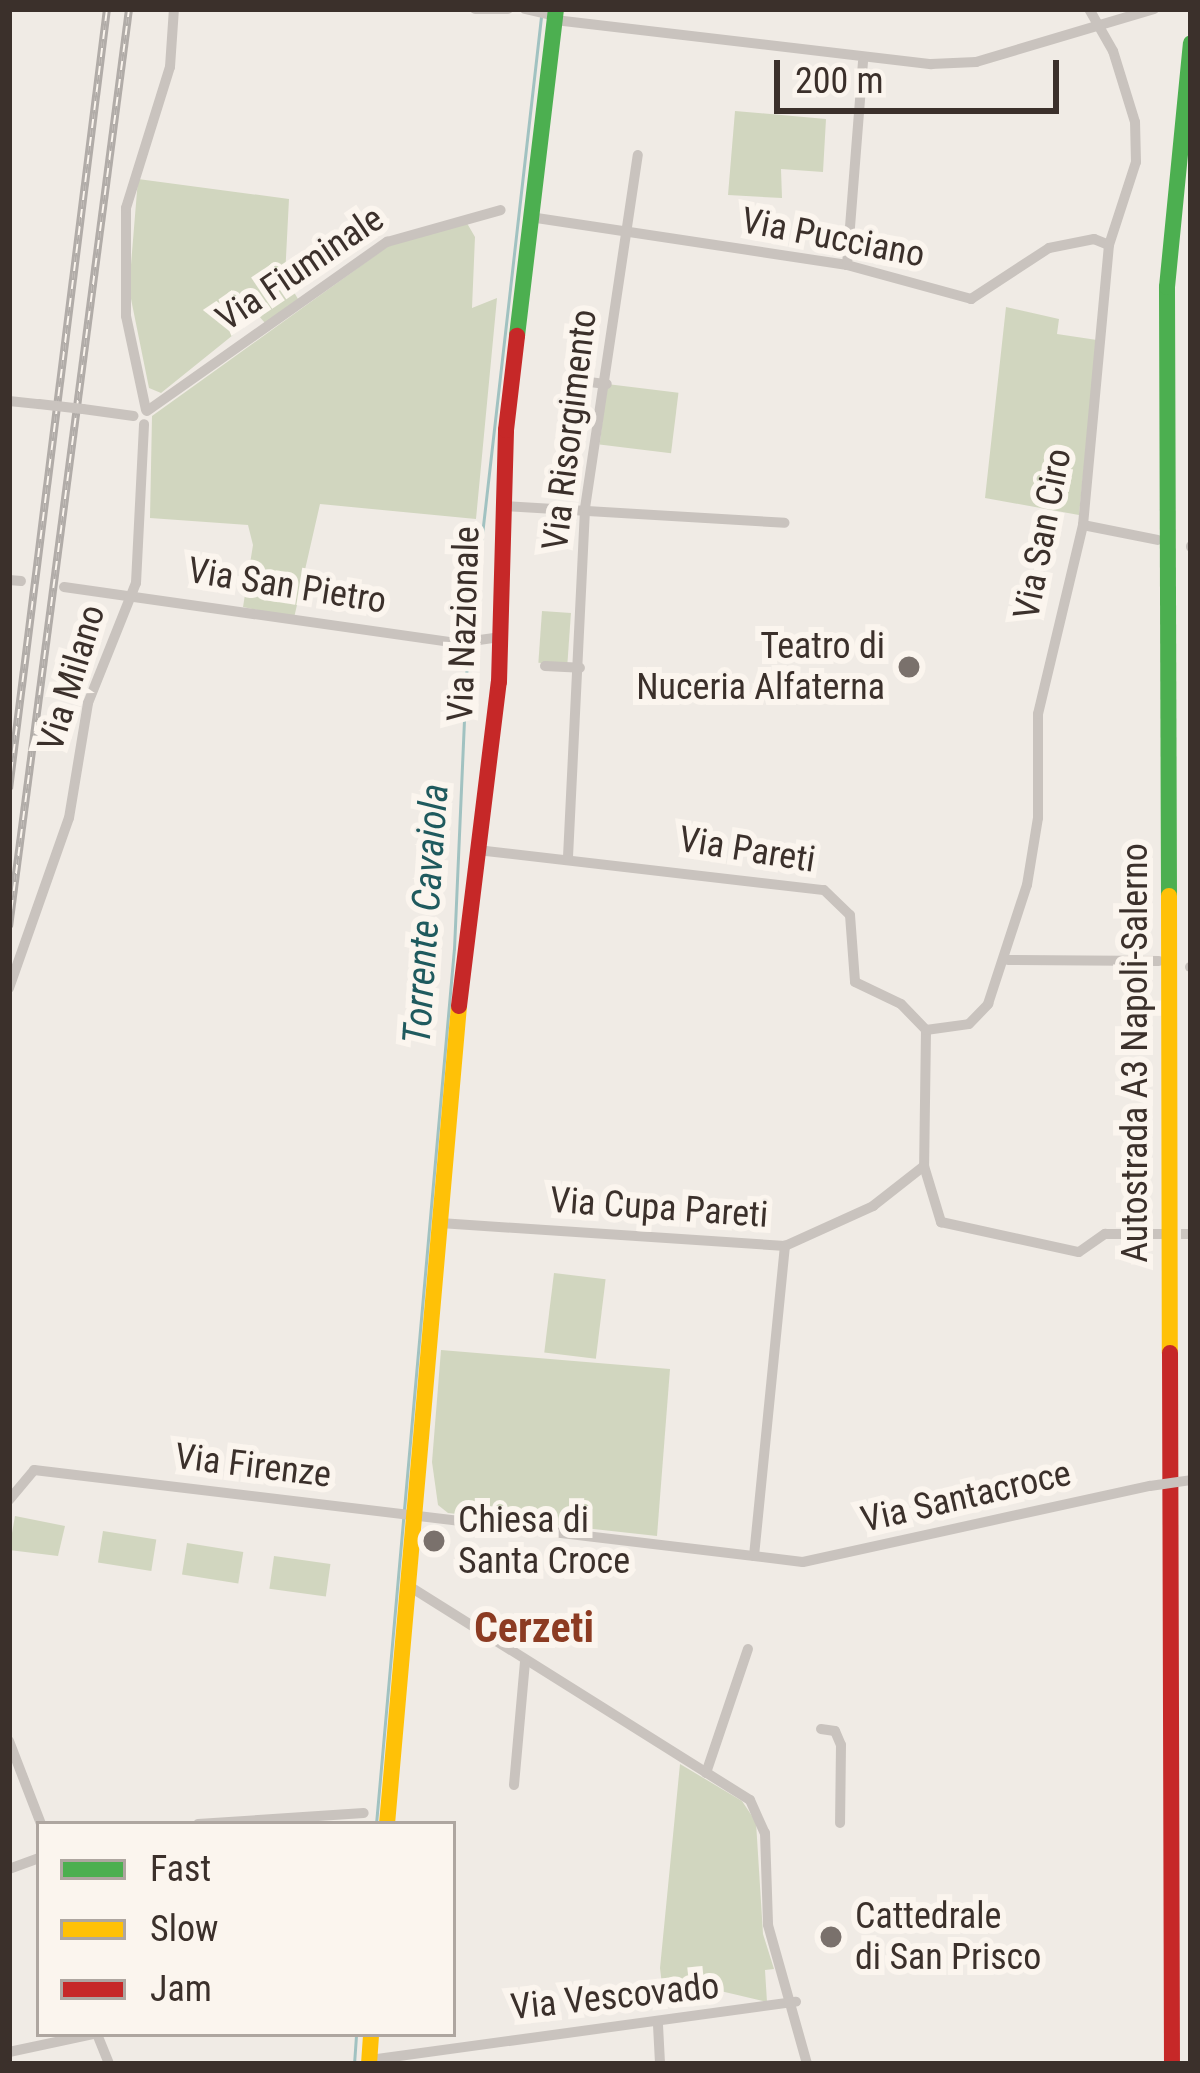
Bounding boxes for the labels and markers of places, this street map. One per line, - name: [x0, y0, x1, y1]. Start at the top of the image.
- place label: Teatro di Nuceria Alfaterna: [636, 624, 885, 709]
- marker: Teatro di Nuceria Alfaterna: [896, 654, 922, 680]
- place label: Chiesa di Santa Croce: [458, 1498, 630, 1583]
- marker: Chiesa di Santa Croce: [421, 1528, 447, 1554]
- place label: Cattedrale di San Prisco: [855, 1894, 1041, 1979]
- marker: Cattedrale di San Prisco: [818, 1924, 844, 1950]

